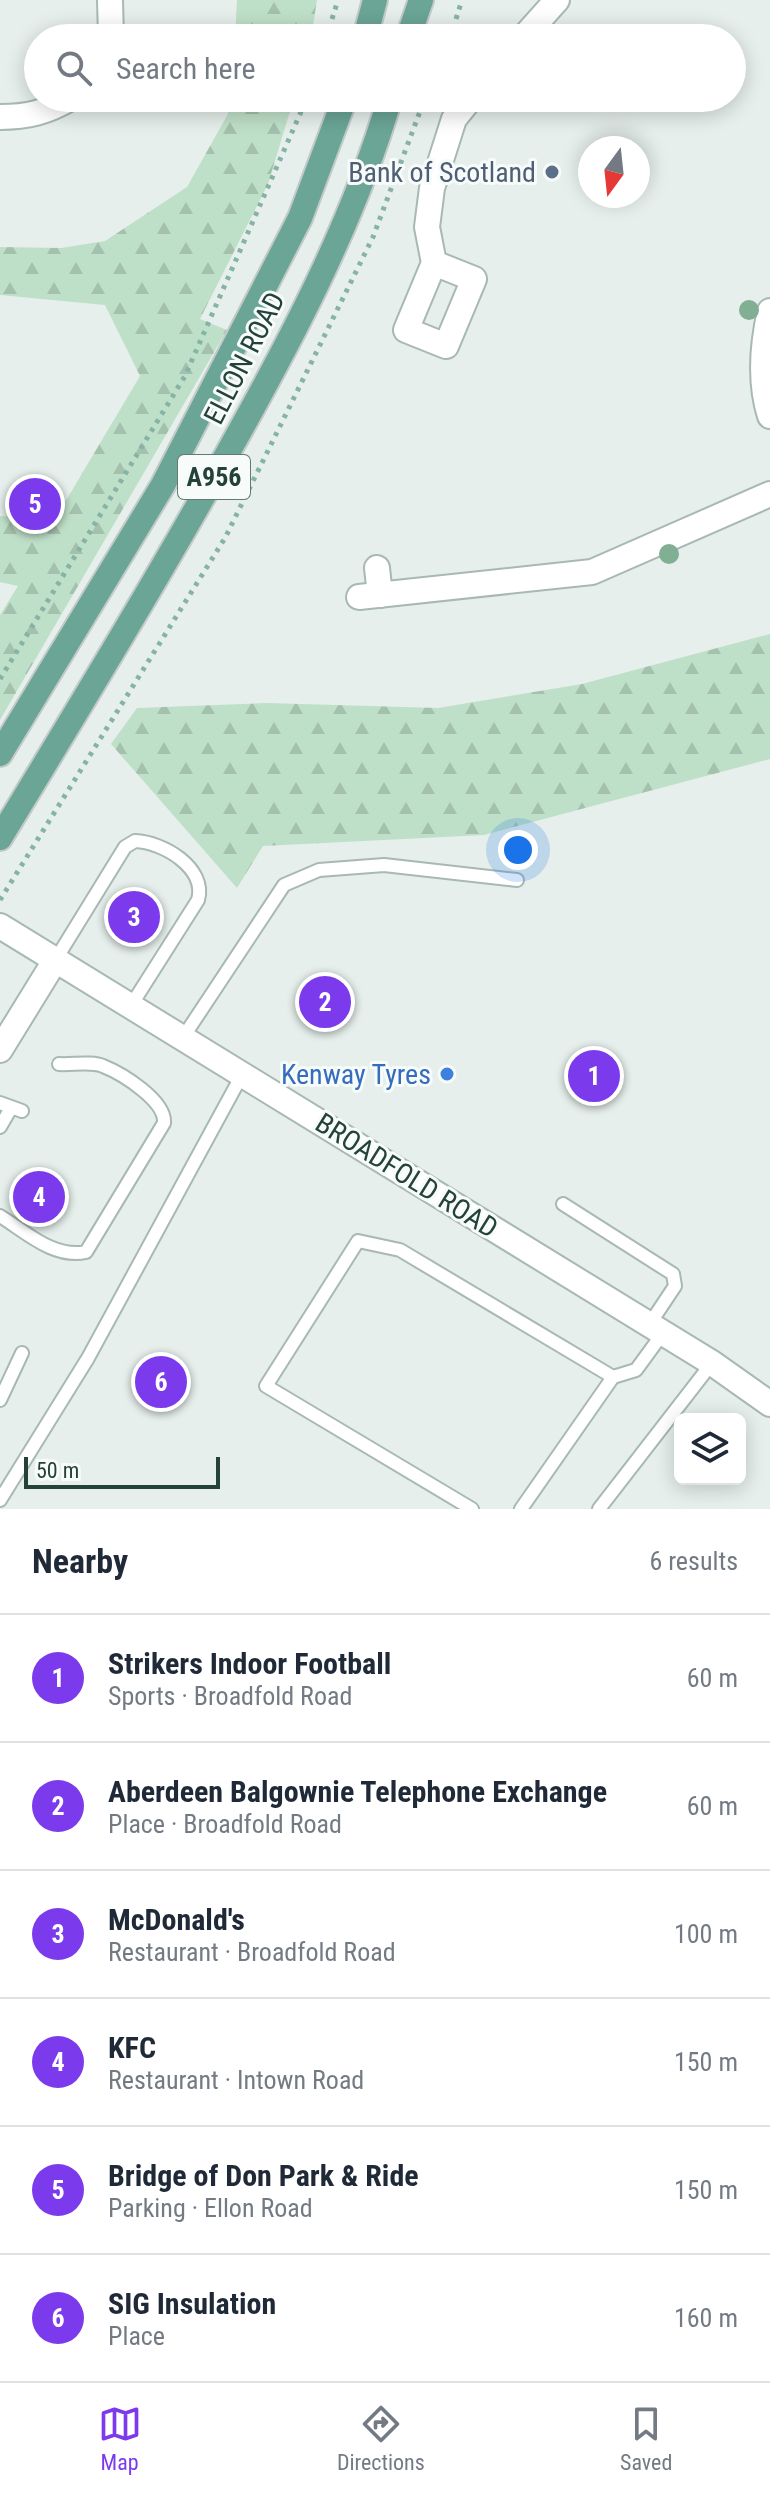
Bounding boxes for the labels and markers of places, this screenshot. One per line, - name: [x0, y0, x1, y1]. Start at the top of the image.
- place label: Bank of Scotland: [348, 156, 536, 189]
- marker: Bank of Scotland: [543, 163, 561, 181]
- pin: 5: [9, 474, 61, 534]
- pin: 3: [108, 887, 160, 947]
- pin: 2: [299, 972, 351, 1032]
- pin: 1: [568, 1046, 620, 1106]
- place label: Kenway Tyres: [281, 1058, 431, 1091]
- marker: Kenway Tyres: [438, 1065, 456, 1083]
- pin: 4: [13, 1167, 65, 1227]
- pin: 6: [135, 1352, 187, 1412]

